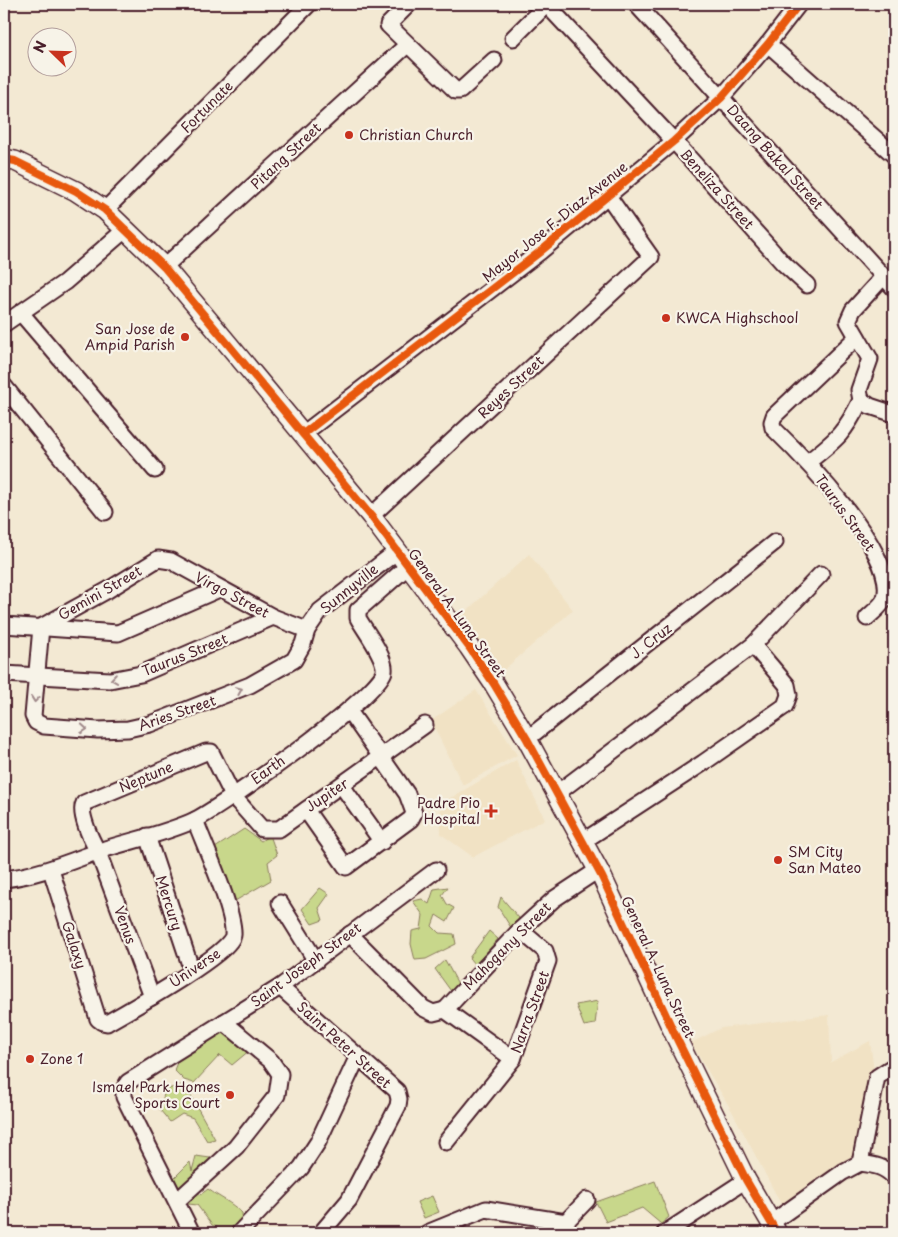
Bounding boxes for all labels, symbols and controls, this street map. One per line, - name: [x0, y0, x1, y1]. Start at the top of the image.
- north arrow: [28, 28, 78, 78]
- text: N: [28, 38, 51, 56]
- street label: Fortunate: [176, 76, 238, 138]
- street label: Daang Bakal Street: [722, 99, 829, 214]
- street label: Pitang Street: [246, 117, 326, 194]
- place label: Christian Church: [359, 124, 473, 145]
- marker: Christian Church: [343, 129, 355, 141]
- street label: Beneliza Street: [675, 144, 760, 234]
- street label: Mayor Jose F. Diaz Avenue: [478, 156, 632, 287]
- place label: KWCA Highschool: [676, 307, 798, 328]
- marker: KWCA Highschool: [660, 312, 672, 324]
- place label: San Jose de Ampid Parish: [85, 318, 175, 355]
- marker: San Jose de Ampid Parish: [179, 331, 191, 343]
- street label: Reyes Street: [473, 350, 549, 423]
- street label: Taurus Street: [810, 470, 881, 556]
- street label: General A. Luna Street: [403, 544, 512, 682]
- street label: Sunnyville: [315, 558, 383, 619]
- street label: Gemini Street: [54, 560, 146, 625]
- street label: Virgo Street: [191, 566, 273, 623]
- street label: J. Cruz: [626, 618, 676, 663]
- street label: Taurus Street: [139, 628, 231, 681]
- one-way arrow: [110, 673, 119, 683]
- one-way arrow: [234, 685, 243, 696]
- street label: Aries Street: [135, 689, 219, 736]
- one-way arrow: [30, 695, 41, 703]
- one-way arrow: [80, 723, 88, 734]
- street label: Earth: [246, 750, 289, 789]
- street label: Neptune: [116, 756, 176, 797]
- street label: Jupiter: [301, 772, 353, 817]
- place label: Padre Pio Hospital: [417, 792, 480, 829]
- marker: Padre Pio Hospital: [484, 804, 498, 818]
- place label: SM City San Mateo: [788, 841, 861, 878]
- marker: SM City San Mateo: [772, 854, 784, 866]
- street label: Mercury: [151, 873, 188, 933]
- street label: General A. Luna Street: [616, 892, 701, 1042]
- street label: Mahogany Street: [458, 897, 556, 994]
- street label: Venus: [109, 903, 142, 947]
- street label: Saint Joseph Street: [246, 917, 366, 1012]
- street label: Galaxy: [57, 918, 92, 971]
- street label: Universe: [165, 943, 225, 992]
- street label: Narra Street: [505, 967, 554, 1056]
- street label: Saint Peter Street: [292, 996, 396, 1093]
- place label: Zone 1: [40, 1048, 83, 1069]
- marker: Zone 1: [24, 1053, 36, 1065]
- place label: Ismael Park Homes Sports Court: [92, 1076, 220, 1113]
- marker: Ismael Park Homes Sports Court: [224, 1089, 236, 1101]

